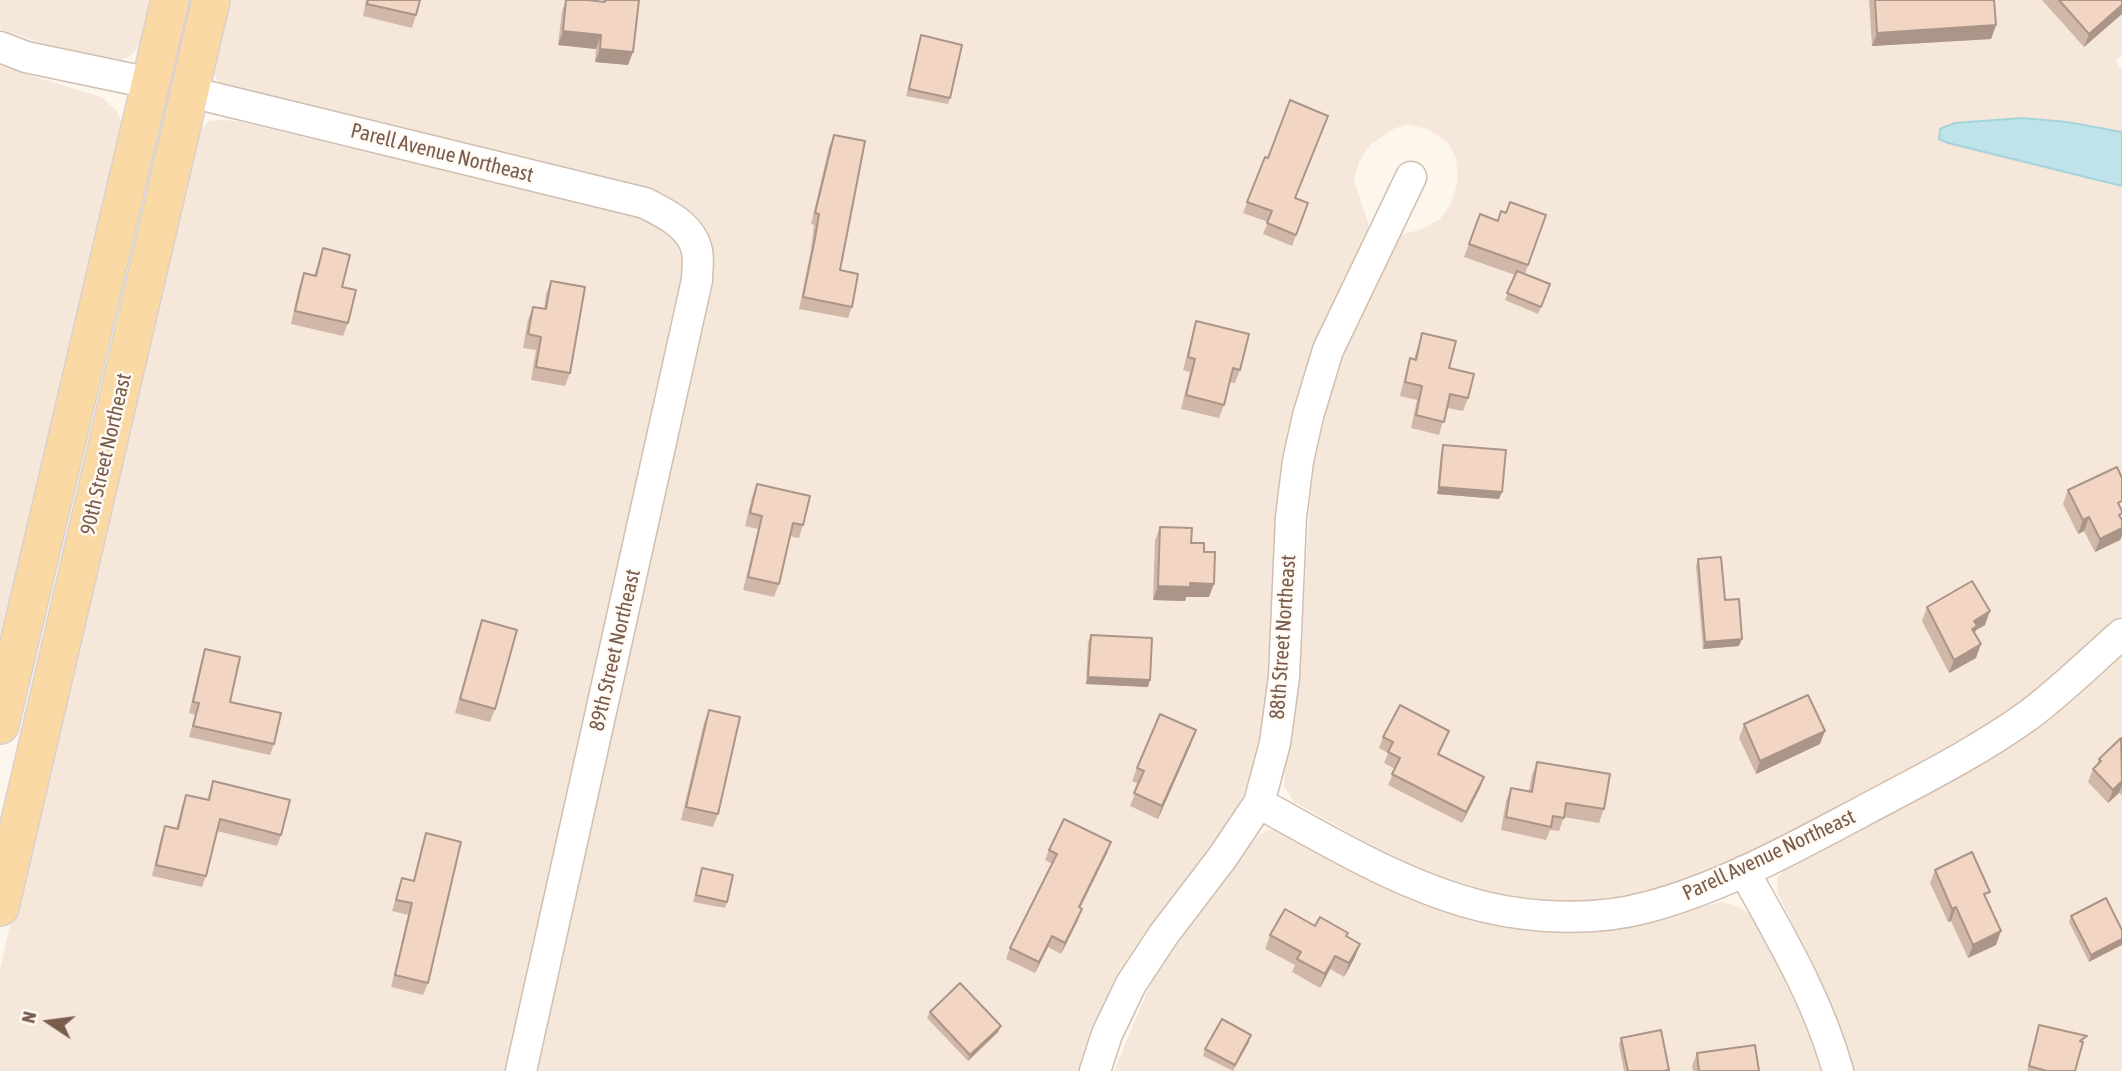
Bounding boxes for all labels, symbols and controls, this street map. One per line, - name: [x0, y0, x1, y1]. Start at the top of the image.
- street label: Parell Avenue Northeast: [348, 118, 536, 188]
- street label: 90th Street Northeast: [75, 371, 137, 537]
- street label: 88th Street Northeast: [1265, 554, 1301, 720]
- street label: 89th Street Northeast: [584, 567, 646, 733]
- street label: Parell Avenue Northeast: [1679, 804, 1859, 906]
- north arrow: [14, 987, 84, 1057]
- text: N: [17, 1009, 41, 1025]

